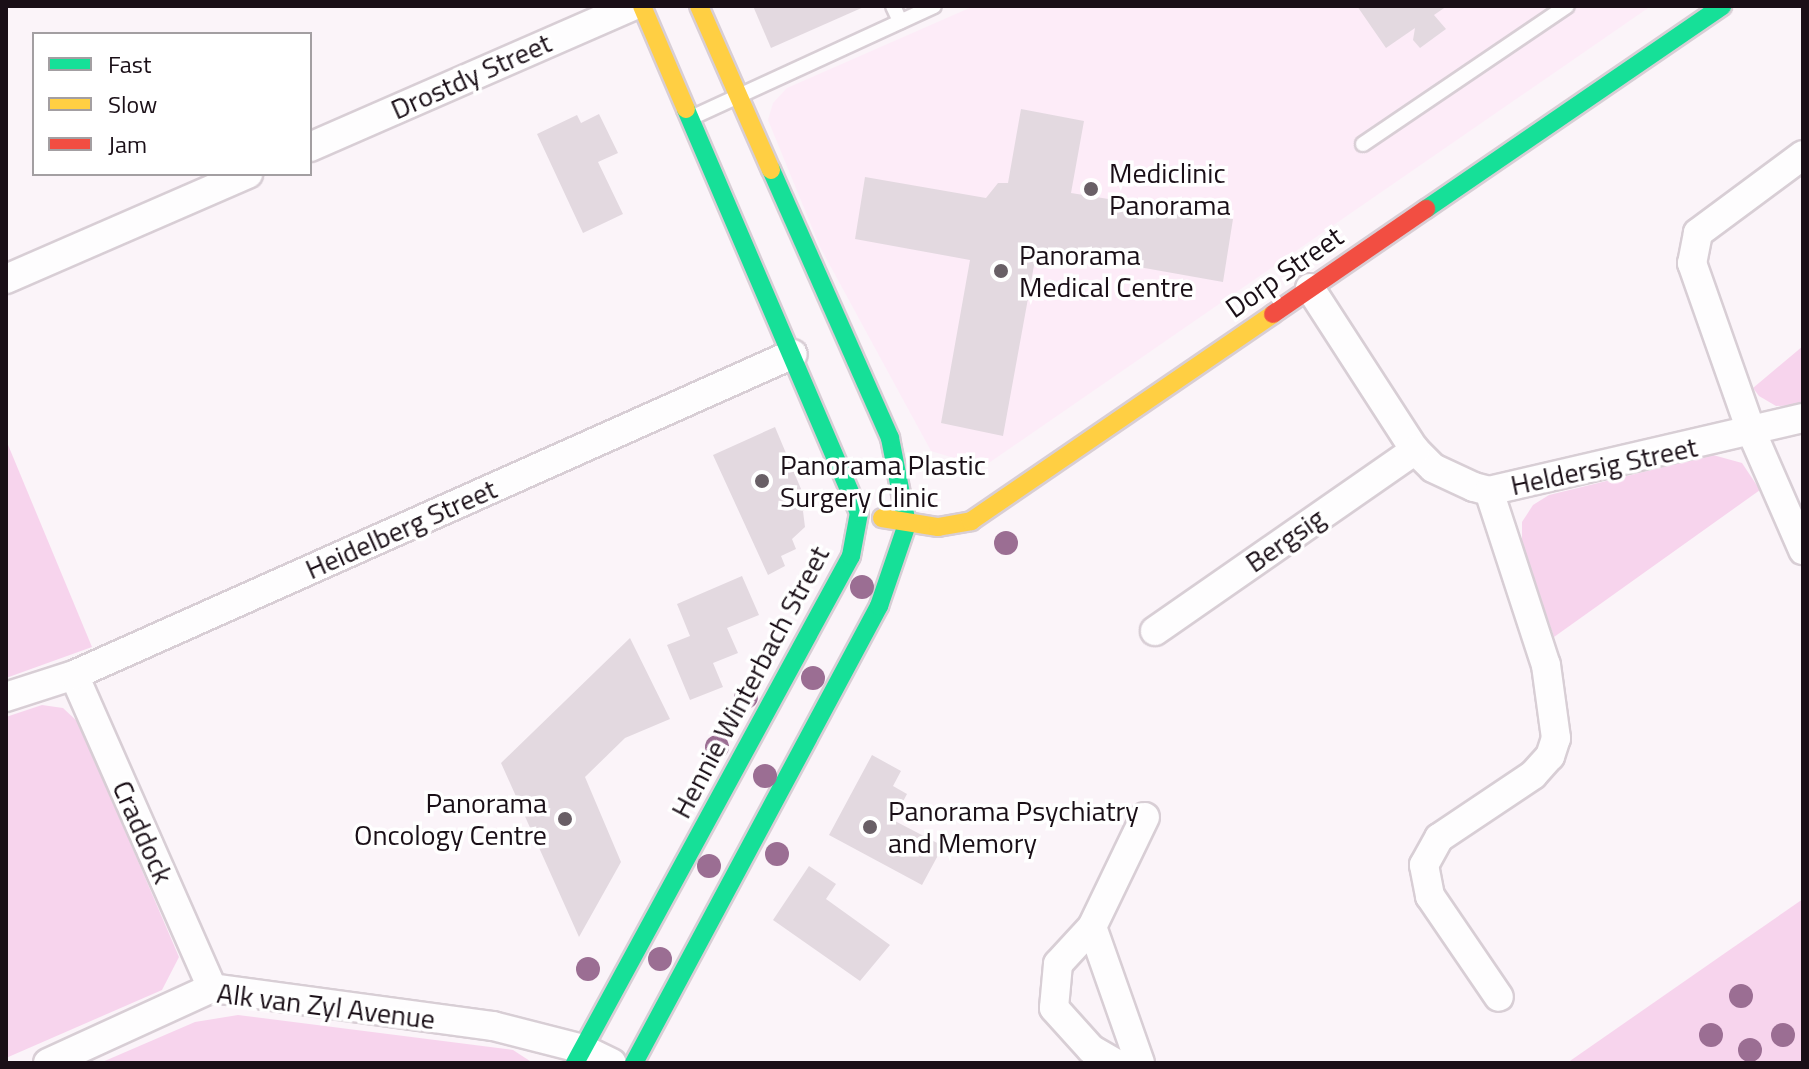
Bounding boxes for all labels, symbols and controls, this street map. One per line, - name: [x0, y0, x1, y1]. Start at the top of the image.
- street label: Drostdy Street: [386, 26, 556, 126]
- legend: [32, 32, 312, 176]
- text: Fast: [108, 46, 151, 82]
- text: Slow: [108, 86, 157, 122]
- text: Jam: [108, 126, 147, 162]
- place label: Mediclinic Panorama: [1109, 156, 1230, 222]
- marker: Mediclinic Panorama: [1080, 178, 1102, 200]
- street label: Dorp Street: [1219, 219, 1349, 325]
- place label: Panorama Medical Centre: [1019, 238, 1194, 304]
- marker: Panorama Medical Centre: [990, 260, 1012, 282]
- street label: Heldersig Street: [1508, 430, 1700, 502]
- place label: Panorama Plastic Surgery Clinic: [780, 448, 986, 514]
- marker: Panorama Plastic Surgery Clinic: [751, 470, 773, 492]
- street label: Heidelberg Street: [300, 472, 502, 586]
- street label: Bergsig: [1239, 501, 1331, 579]
- street label: Hennie Winterbach Street: [664, 540, 836, 824]
- street label: Craddock: [106, 775, 180, 889]
- place label: Panorama Oncology Centre: [354, 786, 547, 852]
- place label: Panorama Psychiatry and Memory: [888, 794, 1139, 860]
- marker: Panorama Oncology Centre: [554, 808, 576, 830]
- marker: Panorama Psychiatry and Memory: [859, 816, 881, 838]
- street label: Alk van Zyl Avenue: [215, 976, 437, 1036]

